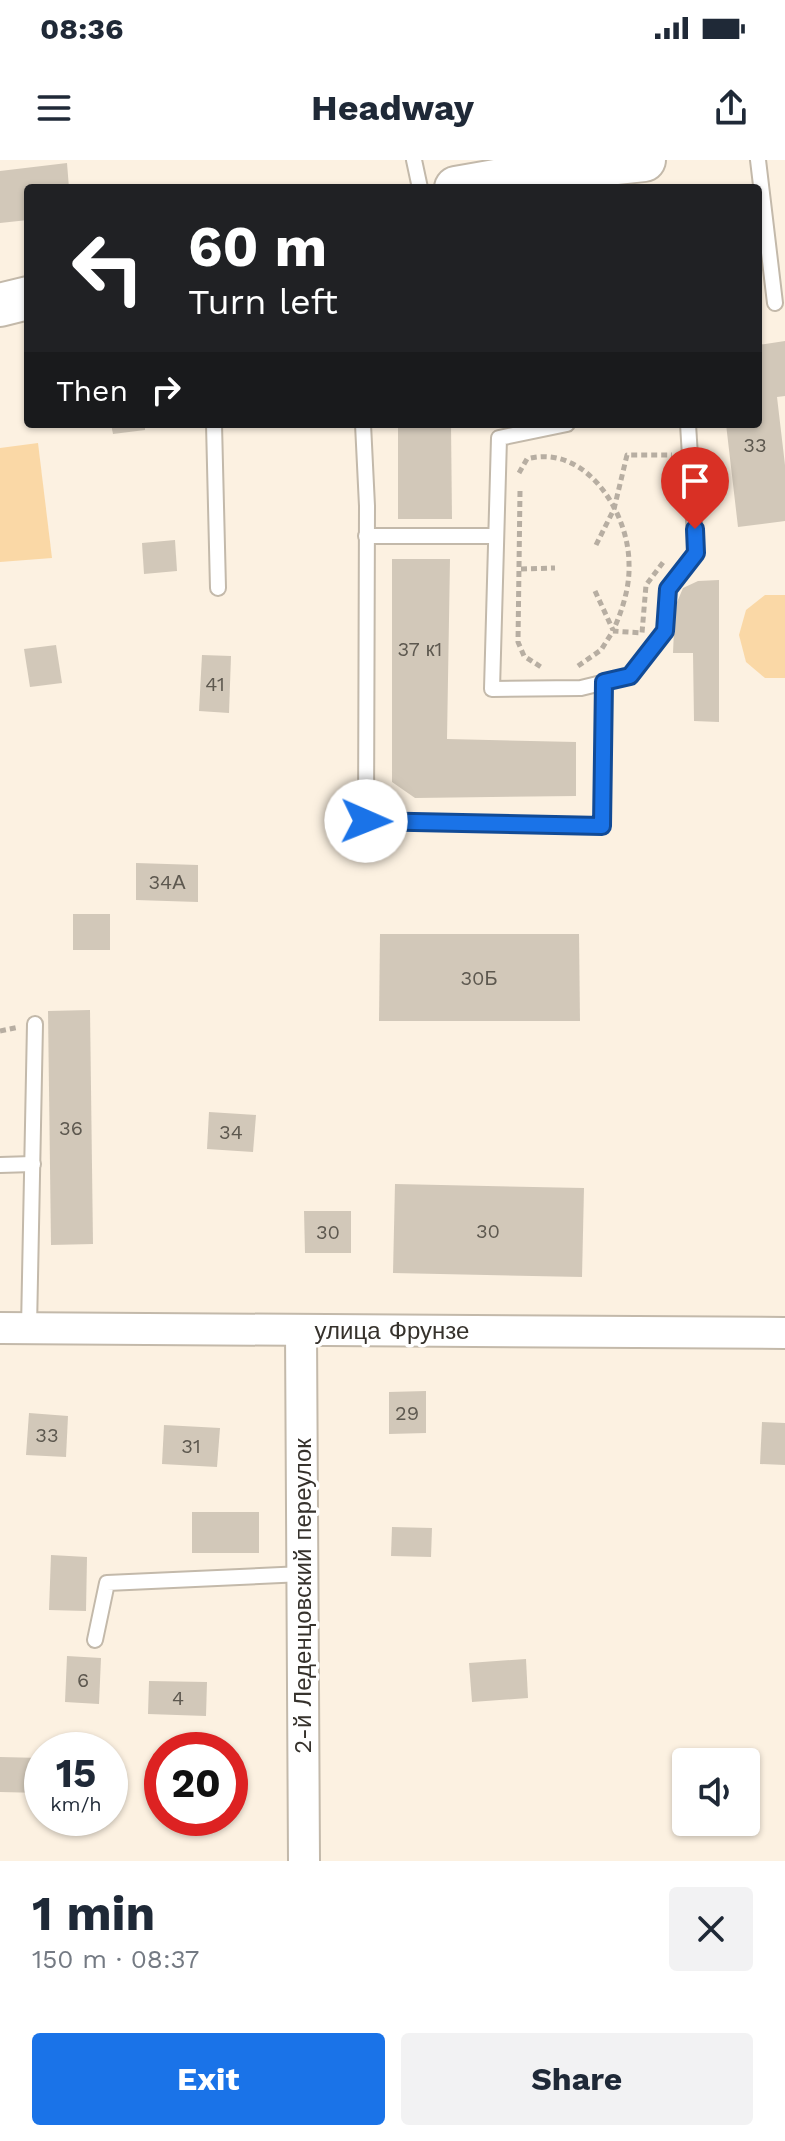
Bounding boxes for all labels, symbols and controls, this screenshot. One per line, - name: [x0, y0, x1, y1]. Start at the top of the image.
- text: 08:36: [40, 11, 123, 46]
- icon: menu: [32, 86, 76, 130]
- icon: share: [709, 86, 753, 130]
- text: Headway: [311, 87, 474, 129]
- text: 60 m: [188, 214, 327, 280]
- icon: left: [56, 216, 160, 320]
- text: Turn left: [188, 281, 338, 323]
- icon: right: [144, 368, 188, 412]
- text: Then: [56, 373, 128, 408]
- house number: 33: [743, 433, 767, 457]
- pin: [661, 447, 729, 529]
- icon: arrive: [673, 459, 717, 503]
- house number: 37 к1: [398, 637, 442, 661]
- house number: 41: [205, 672, 225, 696]
- position arrow: [324, 779, 408, 863]
- house number: 34А: [148, 870, 186, 894]
- house number: 30Б: [460, 966, 498, 990]
- house number: 36: [59, 1116, 83, 1140]
- house number: 34: [219, 1120, 243, 1144]
- house number: 30: [476, 1219, 500, 1243]
- house number: 30: [316, 1220, 340, 1244]
- street label: улица Фрунзе: [315, 1317, 469, 1345]
- house number: 29: [395, 1401, 419, 1425]
- house number: 33: [35, 1423, 59, 1447]
- house number: 31: [181, 1434, 201, 1458]
- street label: 2-й Леденцовский переулок: [289, 1438, 317, 1754]
- house number: 6: [77, 1668, 89, 1692]
- house number: 4: [172, 1686, 184, 1710]
- speed limit sign: 20: [144, 1732, 248, 1836]
- map controls: [672, 1748, 760, 1836]
- button: sound: [672, 1748, 760, 1836]
- text: 15: [56, 1750, 96, 1797]
- text: km/h: [50, 1792, 102, 1816]
- text: 1 min: [32, 1885, 155, 1942]
- button: close: [669, 1887, 753, 1971]
- text: 150 m · 08:37: [32, 1944, 199, 1974]
- button: Exit: [32, 2033, 385, 2125]
- button: Share: [401, 2033, 753, 2125]

